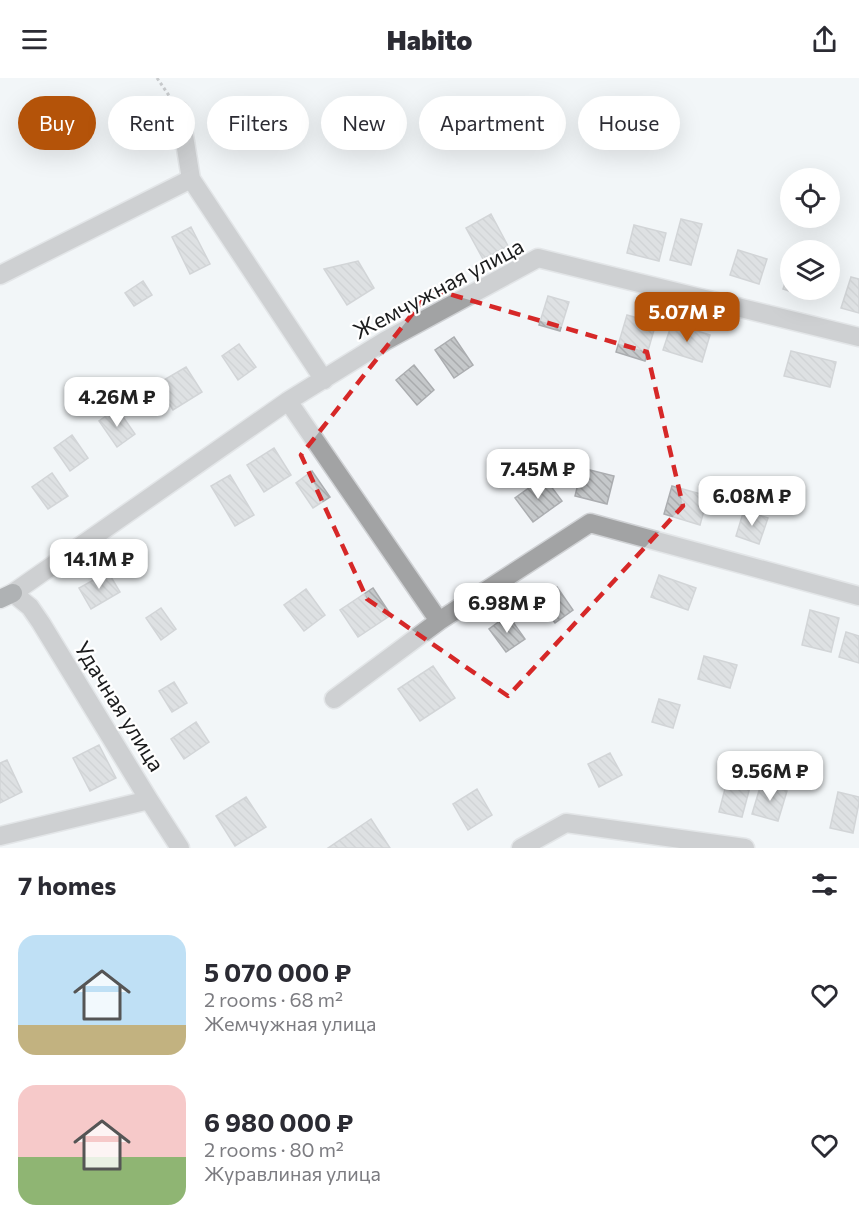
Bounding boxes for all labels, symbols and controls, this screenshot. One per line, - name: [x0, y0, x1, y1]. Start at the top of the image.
- icon: menu: [18, 23, 51, 56]
- text: Habito: [387, 23, 473, 56]
- icon: share: [808, 23, 841, 56]
- chip: Buy: [18, 96, 96, 150]
- chip: Rent: [108, 96, 195, 150]
- chip: Filters: [207, 96, 309, 150]
- chip: New: [321, 96, 407, 150]
- chip: Apartment: [419, 96, 566, 150]
- chip: House: [578, 96, 680, 150]
- map controls: [780, 168, 840, 300]
- button: locate: [780, 168, 840, 228]
- street label: Жемчужная улица: [348, 232, 528, 344]
- button: layers: [780, 240, 840, 300]
- pin: 5.07M ₽: [632, 292, 742, 343]
- text: 5.07M ₽: [649, 299, 725, 323]
- pin: 4.26M ₽: [62, 377, 172, 428]
- text: 4.26M ₽: [78, 384, 156, 408]
- pin: 7.45M ₽: [483, 449, 593, 500]
- text: 7.45M ₽: [501, 456, 575, 480]
- pin: 6.08M ₽: [697, 476, 807, 527]
- text: 6.08M ₽: [712, 483, 792, 507]
- pin: 14.1M ₽: [44, 539, 154, 590]
- text: 14.1M ₽: [64, 546, 134, 570]
- pin: 6.98M ₽: [452, 583, 562, 634]
- text: 6.98M ₽: [468, 590, 546, 614]
- street label: Удачная улица: [69, 636, 171, 776]
- pin: 9.56M ₽: [715, 751, 825, 802]
- text: 9.56M ₽: [731, 758, 809, 782]
- icon: filters: [808, 868, 841, 901]
- text: 7 homes: [18, 869, 116, 900]
- text: 5 070 000 ₽: [204, 956, 351, 987]
- icon: home: [66, 959, 138, 1031]
- icon: heart: [808, 979, 841, 1012]
- text: 2 rooms · 68 m²: [204, 987, 343, 1011]
- text: Жемчужная улица: [204, 1011, 376, 1035]
- text: 6 980 000 ₽: [204, 1106, 353, 1137]
- icon: home: [66, 1109, 138, 1181]
- icon: heart: [808, 1129, 841, 1162]
- text: 2 rooms · 80 m²: [204, 1137, 344, 1161]
- text: Журавлиная улица: [204, 1161, 381, 1185]

